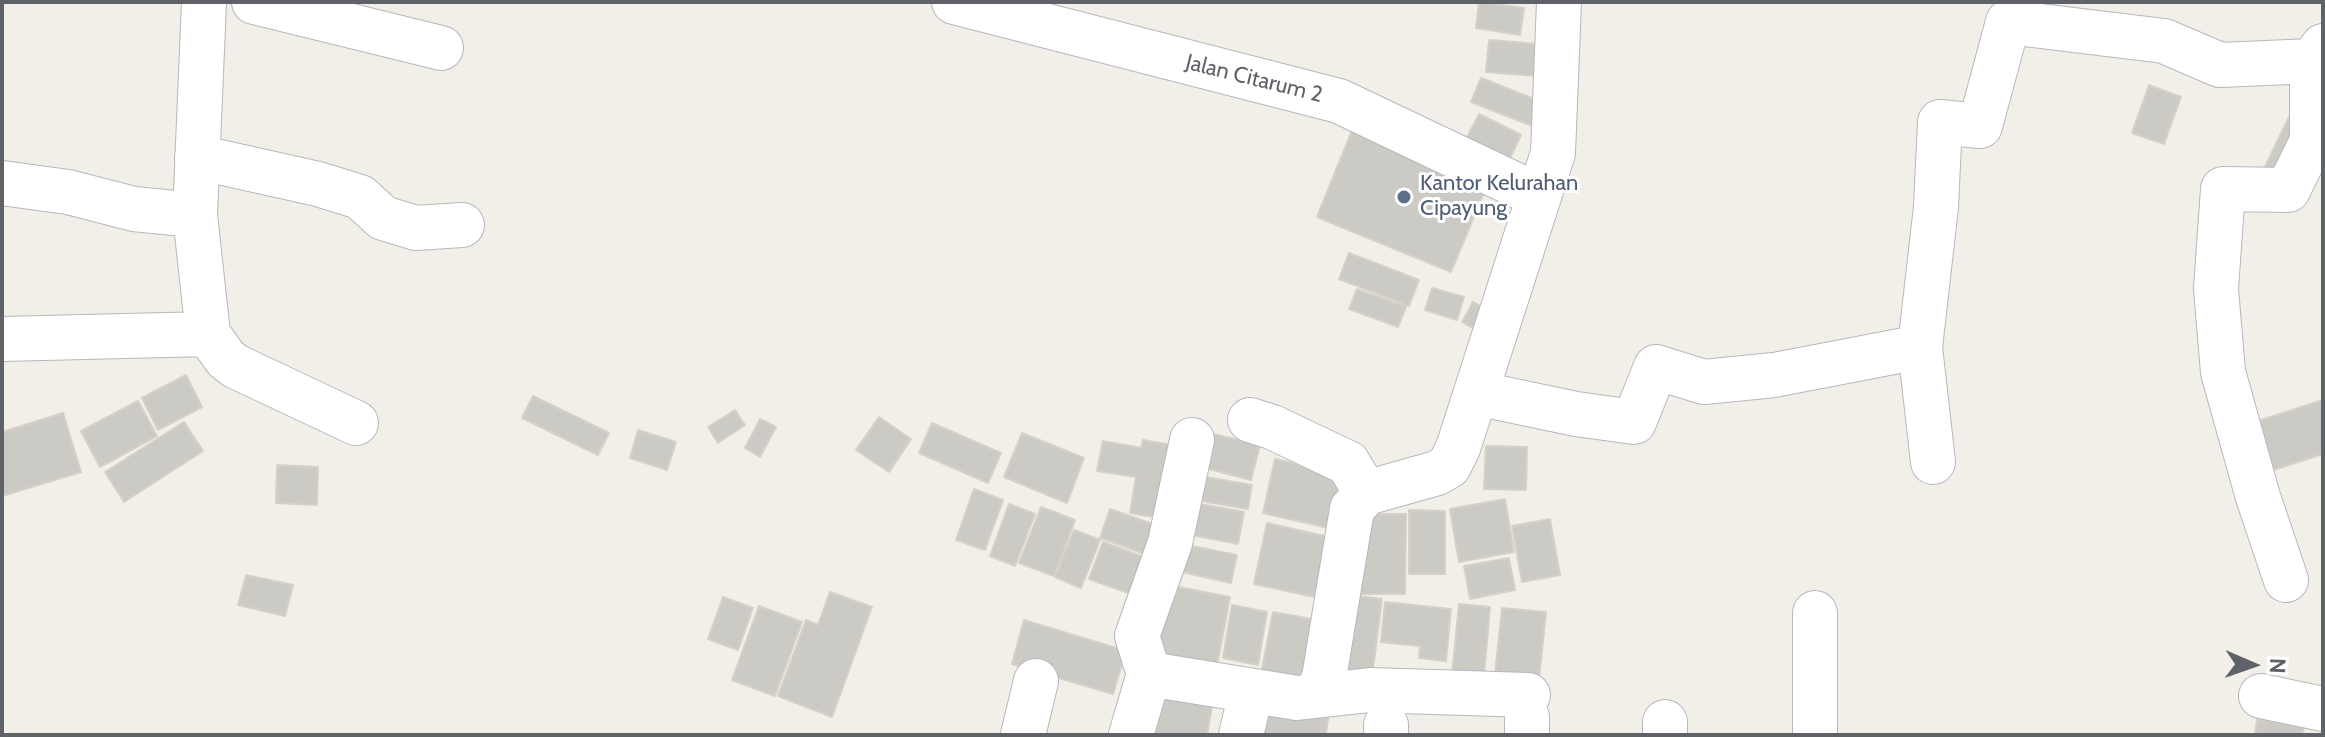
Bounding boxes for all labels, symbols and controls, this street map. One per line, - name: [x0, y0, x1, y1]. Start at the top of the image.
- street label: Jalan Citarum 2: [1183, 49, 1325, 109]
- place label: Kantor Kelurahan Cipayung: [1420, 171, 1578, 222]
- marker: Kantor Kelurahan Cipayung: [1395, 188, 1413, 206]
- north arrow: [2213, 625, 2293, 705]
- text: N: [2264, 658, 2291, 674]

